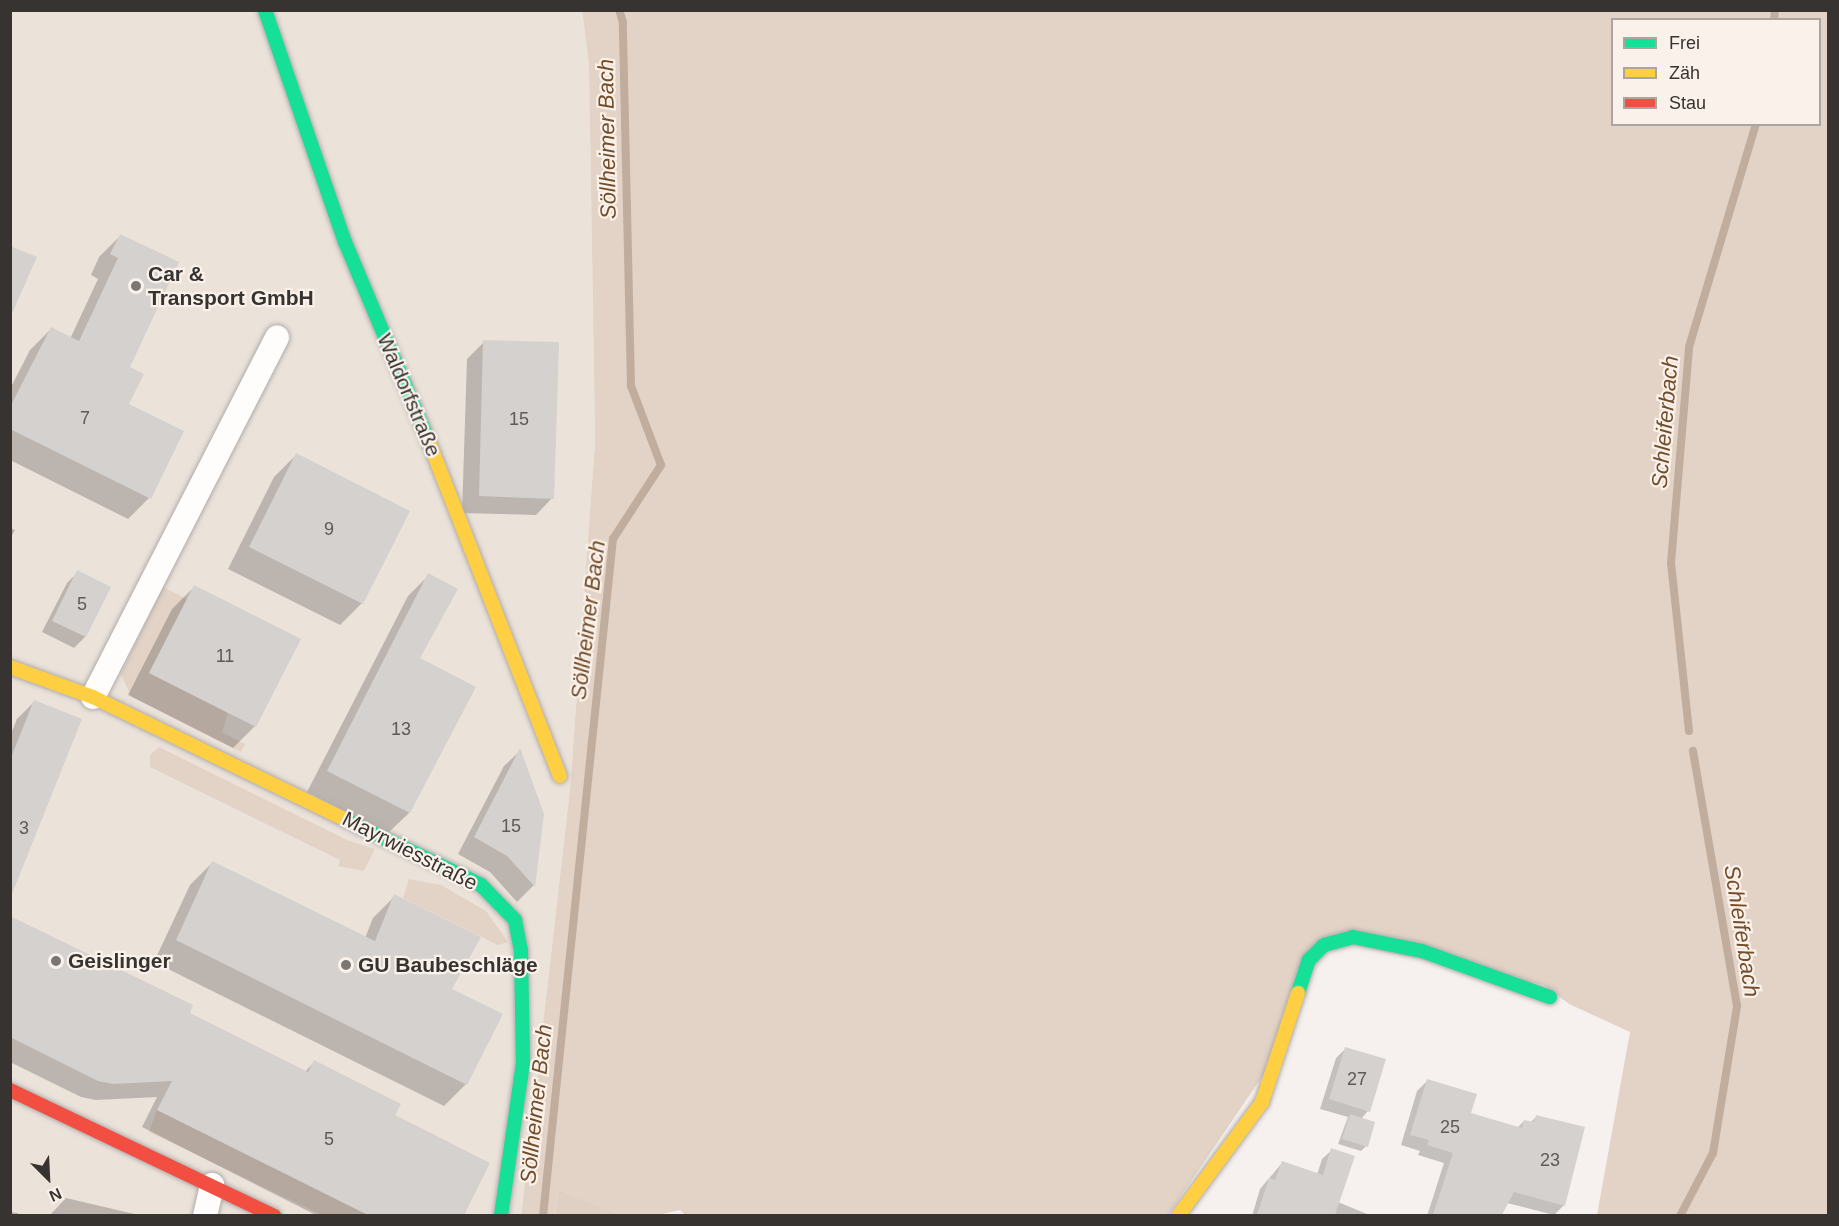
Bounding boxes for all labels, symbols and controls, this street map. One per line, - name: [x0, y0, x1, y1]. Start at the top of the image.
- legend: [1611, 18, 1821, 126]
- text: Frei: [1669, 33, 1700, 53]
- water label: Söllheimer Bach: [592, 59, 622, 219]
- text: Zäh: [1669, 63, 1700, 83]
- text: Stau: [1669, 93, 1706, 113]
- place label: Car & Transport GmbH: [148, 261, 314, 311]
- marker: Car & Transport GmbH: [129, 279, 143, 293]
- street label: Waldorfstraße: [372, 330, 446, 460]
- water label: Schleiferbach: [1646, 354, 1684, 490]
- house number: 7: [80, 407, 90, 429]
- house number: 15: [509, 408, 529, 430]
- house number: 9: [324, 518, 334, 540]
- water label: Söllheimer Bach: [565, 539, 611, 701]
- house number: 5: [77, 593, 87, 615]
- house number: 11: [216, 645, 234, 667]
- house number: 13: [391, 718, 411, 740]
- street label: Mayrwiesstraße: [338, 806, 482, 896]
- house number: 15: [501, 815, 521, 837]
- house number: 3: [19, 817, 29, 839]
- water label: Schleiferbach: [1719, 863, 1765, 999]
- place label: Geislinger: [68, 948, 171, 974]
- place label: GU Baubeschläge: [358, 952, 538, 978]
- marker: Geislinger: [49, 954, 63, 968]
- marker: GU Baubeschläge: [339, 958, 353, 972]
- water label: Söllheimer Bach: [515, 1023, 557, 1185]
- house number: 27: [1347, 1068, 1367, 1090]
- house number: 25: [1440, 1116, 1460, 1138]
- house number: 5: [324, 1128, 334, 1150]
- north arrow: [18, 1148, 78, 1208]
- house number: 23: [1540, 1149, 1560, 1171]
- text: N: [47, 1185, 64, 1205]

